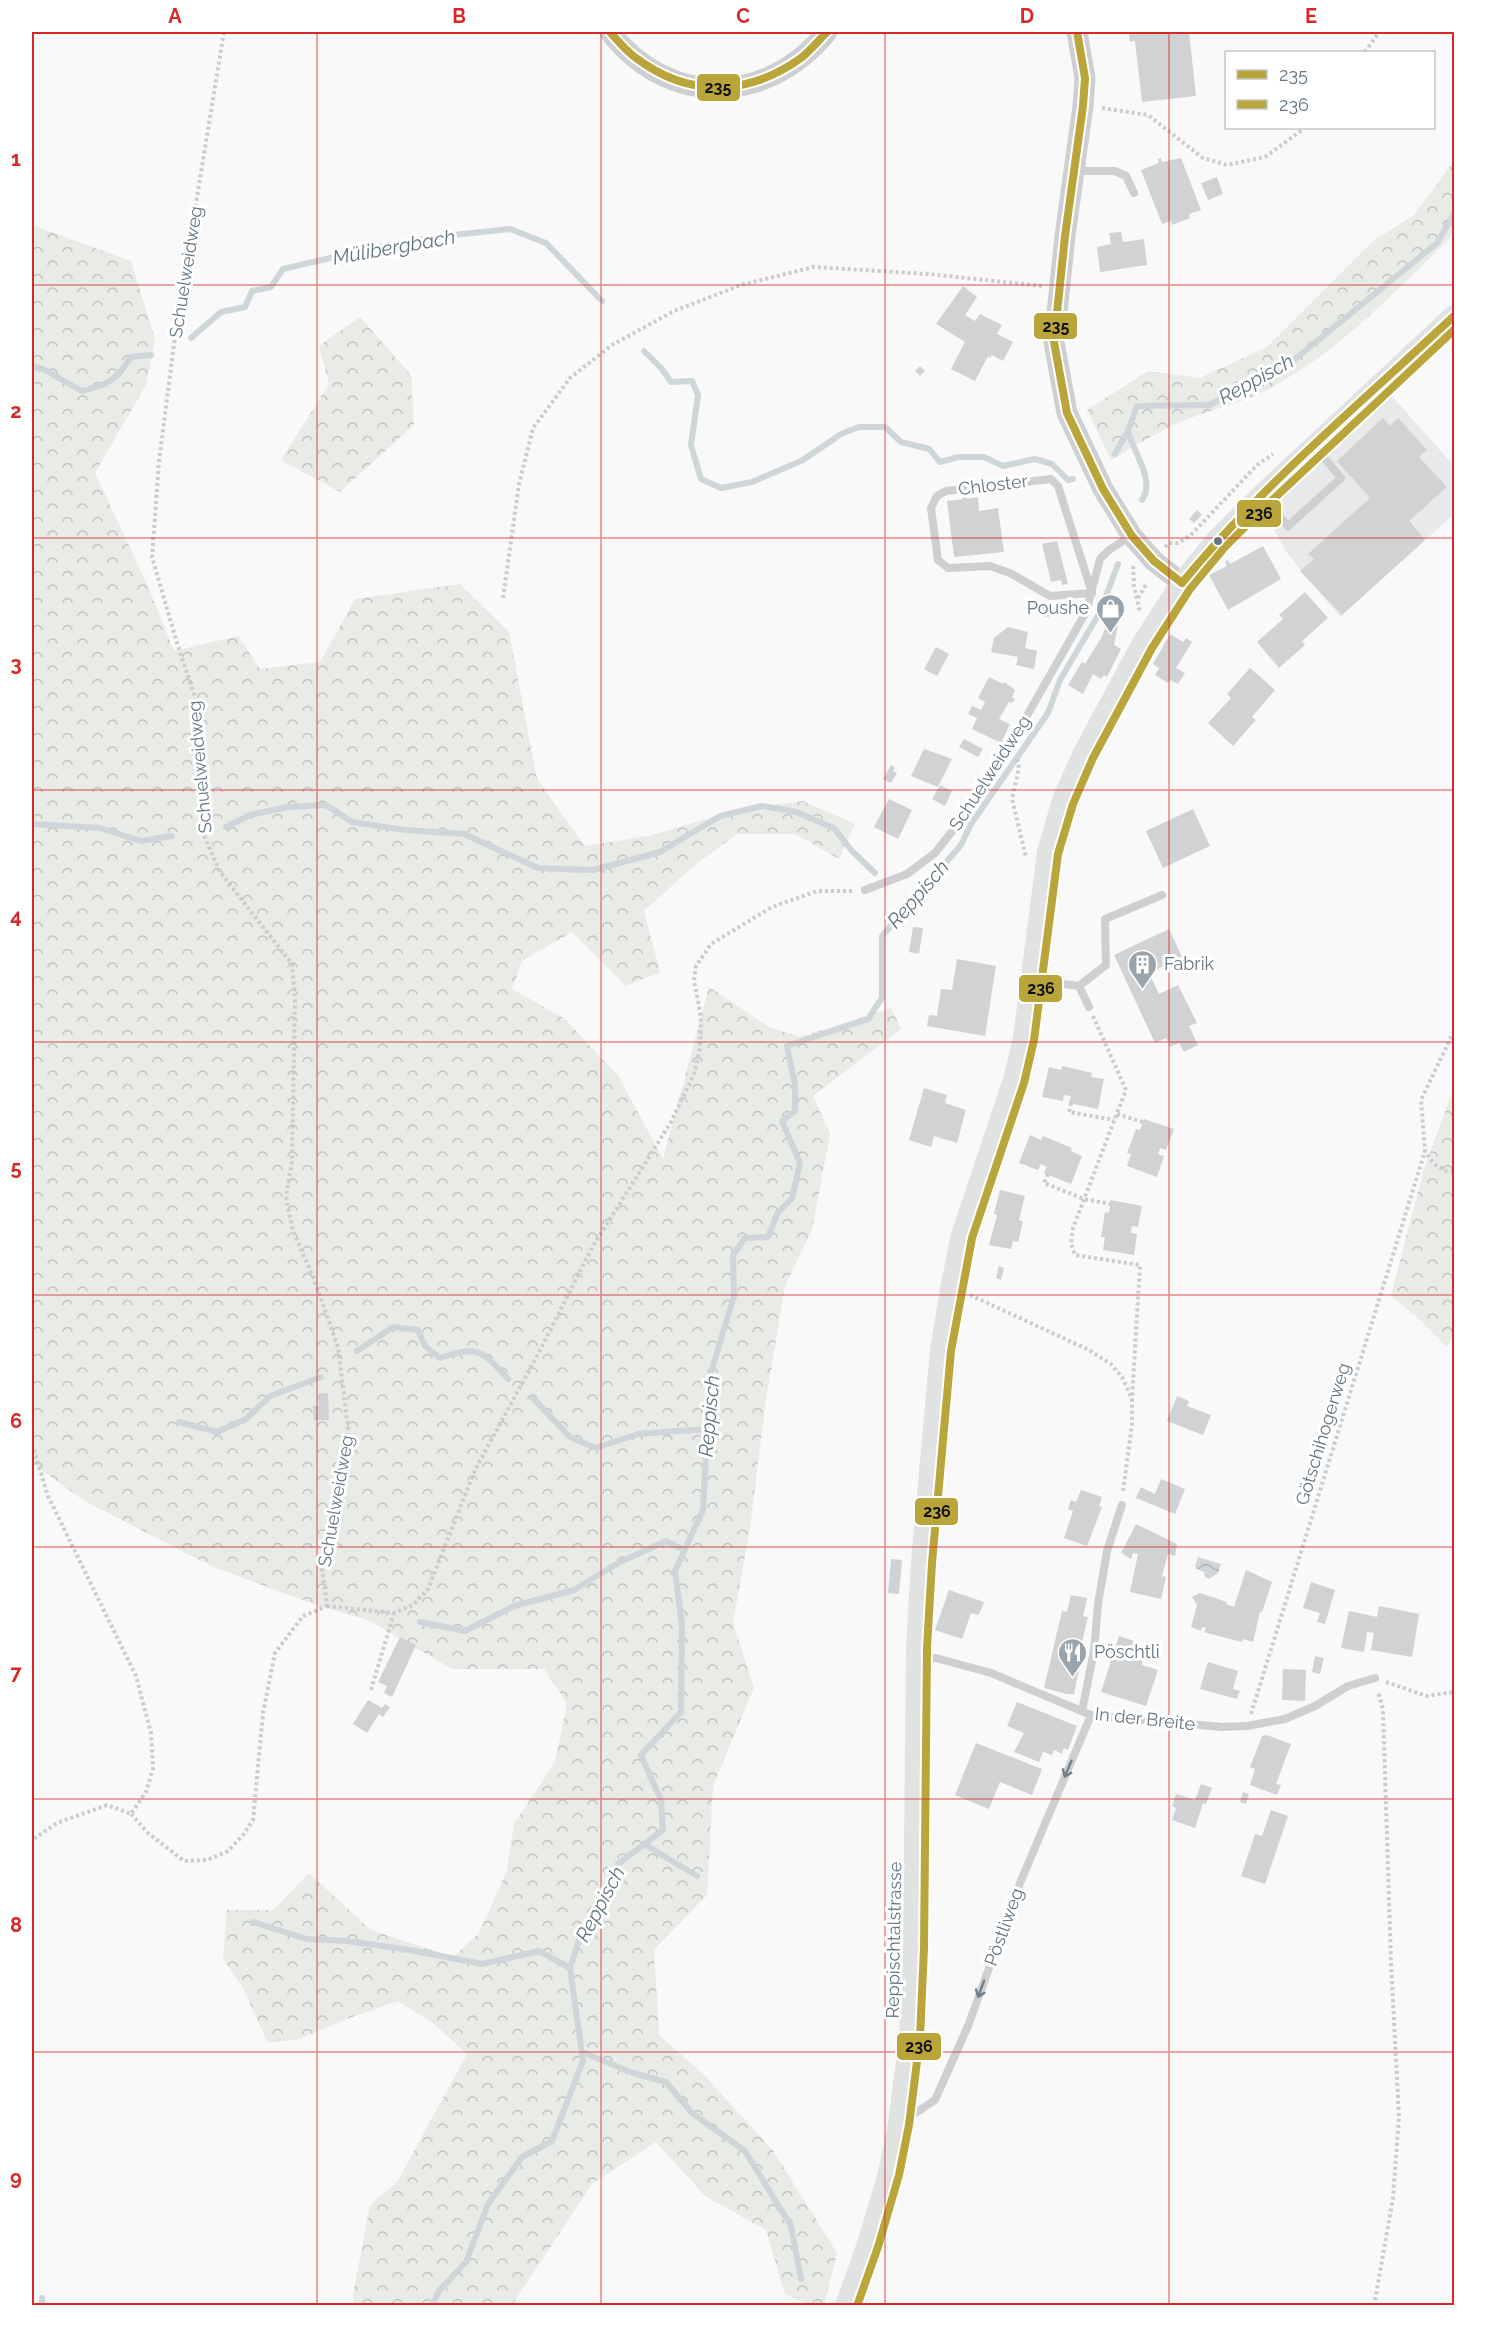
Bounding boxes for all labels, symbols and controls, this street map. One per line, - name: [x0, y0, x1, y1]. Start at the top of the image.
- text: A: [168, 4, 182, 28]
- text: B: [452, 4, 466, 28]
- text: C: [736, 4, 750, 28]
- text: D: [1020, 4, 1034, 28]
- text: E: [1305, 4, 1317, 28]
- legend: [1225, 51, 1435, 129]
- text: 235: [1279, 64, 1308, 85]
- line badge: 235: [696, 73, 741, 102]
- text: 235: [705, 78, 732, 97]
- text: 236: [1279, 94, 1309, 115]
- text: 1: [11, 147, 21, 171]
- street label: Schuelweidweg: [165, 205, 206, 339]
- water label: Mülibergbach: [331, 224, 457, 270]
- line badge: 235: [1033, 312, 1078, 340]
- text: 235: [1043, 317, 1070, 336]
- water label: Reppisch: [1214, 349, 1298, 409]
- text: 2: [10, 399, 22, 423]
- street label: Chloster: [957, 470, 1030, 499]
- line badge: 236: [1236, 499, 1282, 528]
- text: 236: [1245, 504, 1273, 523]
- unlabelled marker: [1212, 535, 1224, 547]
- shop icon: Poushe: [1094, 592, 1126, 634]
- place label: Poushe: [1027, 597, 1089, 618]
- text: 3: [10, 652, 22, 676]
- street label: Schuelweidweg: [183, 700, 216, 834]
- street label: Schuelweidweg: [945, 711, 1035, 834]
- water label: Reppisch: [882, 855, 954, 933]
- text: 4: [10, 904, 22, 928]
- building icon: Fabrik: [1127, 948, 1159, 990]
- place label: Fabrik: [1164, 953, 1215, 974]
- line badge: 236: [1018, 974, 1063, 1003]
- text: 236: [1027, 979, 1055, 998]
- text: 5: [10, 1156, 22, 1180]
- street label: Götschihogerweg: [1291, 1360, 1354, 1508]
- water label: Reppisch: [693, 1374, 725, 1458]
- text: 6: [10, 1409, 22, 1433]
- street label: Schuelweidweg: [314, 1434, 357, 1568]
- line badge: 236: [914, 1497, 959, 1526]
- text: 236: [923, 1502, 951, 1521]
- restaurant icon: Pöschtli: [1057, 1636, 1089, 1678]
- place label: Pöschtli: [1094, 1641, 1160, 1662]
- text: 7: [10, 1661, 22, 1685]
- street label: In der Breite: [1094, 1703, 1197, 1734]
- one-way arrow: [1062, 1759, 1073, 1778]
- street label: Reppischtalstrasse: [882, 1861, 905, 2018]
- water label: Reppisch: [570, 1862, 630, 1946]
- street label: Pöstliweg: [980, 1885, 1027, 1969]
- text: 8: [10, 1913, 22, 1937]
- one-way arrow: [975, 1979, 986, 1998]
- line badge: 236: [896, 2032, 942, 2061]
- text: 236: [905, 2037, 933, 2056]
- text: 9: [10, 2166, 22, 2190]

